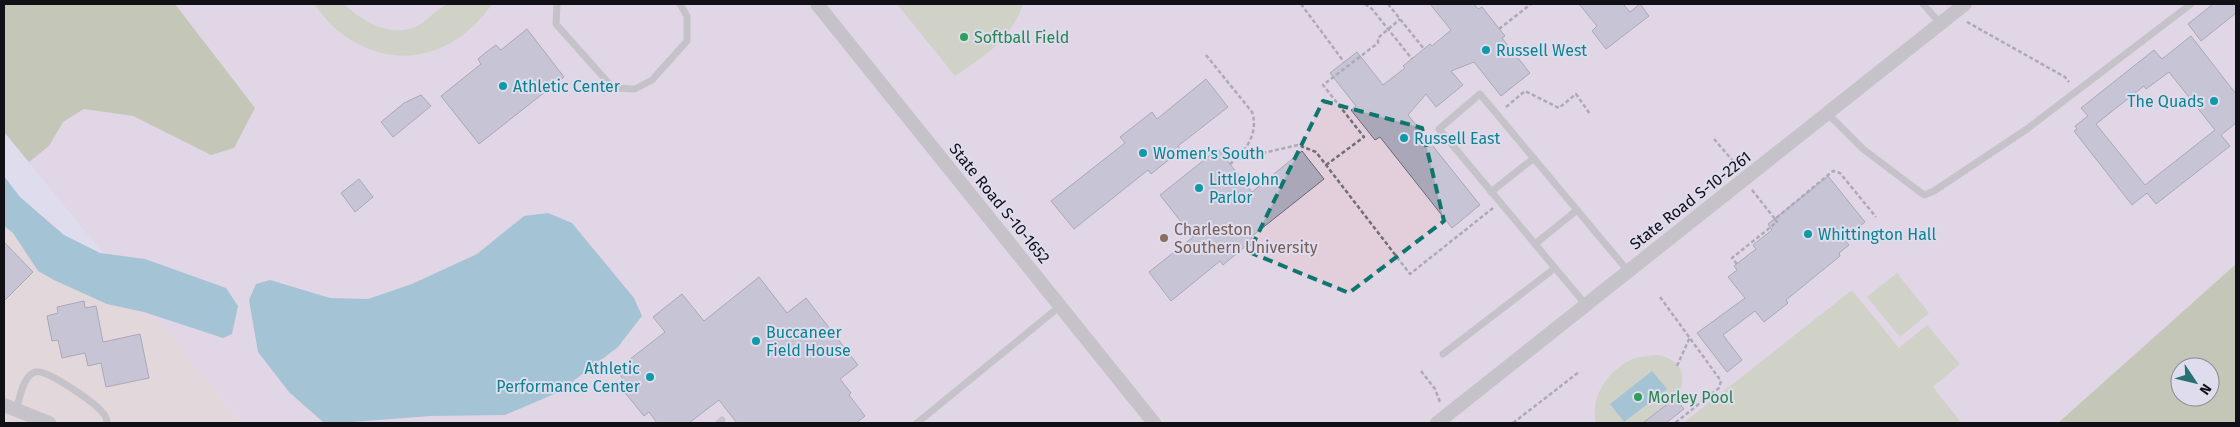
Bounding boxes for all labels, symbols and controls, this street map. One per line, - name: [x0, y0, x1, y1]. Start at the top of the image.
- place label: Softball Field: [974, 28, 1069, 47]
- marker: Softball Field: [958, 31, 970, 43]
- place label: Russell West: [1496, 41, 1587, 60]
- marker: Russell West: [1480, 44, 1492, 56]
- place label: Athletic Center: [513, 77, 621, 96]
- marker: Athletic Center: [497, 80, 509, 92]
- place label: The Quads: [2127, 92, 2204, 111]
- marker: The Quads: [2208, 95, 2220, 107]
- place label: Russell East: [1414, 129, 1500, 148]
- marker: Russell East: [1398, 132, 1410, 144]
- street label: State Road S-10-1652: [945, 139, 1054, 267]
- place label: Women's South: [1153, 144, 1265, 163]
- marker: Women's South: [1137, 147, 1149, 159]
- street label: State Road S-10-2261: [1626, 147, 1755, 254]
- place label: LittleJohn Parlor: [1209, 170, 1279, 207]
- marker: LittleJohn Parlor: [1193, 182, 1205, 194]
- place label: Charleston Southern University: [1174, 220, 1318, 257]
- place label: Whittington Hall: [1818, 225, 1936, 244]
- marker: Whittington Hall: [1802, 228, 1814, 240]
- marker: Charleston Southern University: [1158, 232, 1170, 244]
- place label: Buccaneer Field House: [766, 323, 851, 360]
- marker: Buccaneer Field House: [750, 335, 762, 347]
- north arrow: [2170, 357, 2220, 407]
- place label: Athletic Performance Center: [496, 359, 641, 396]
- marker: Athletic Performance Center: [644, 371, 656, 383]
- text: N: [2196, 380, 2215, 398]
- place label: Morley Pool: [1648, 388, 1734, 407]
- marker: Morley Pool: [1632, 391, 1644, 403]

